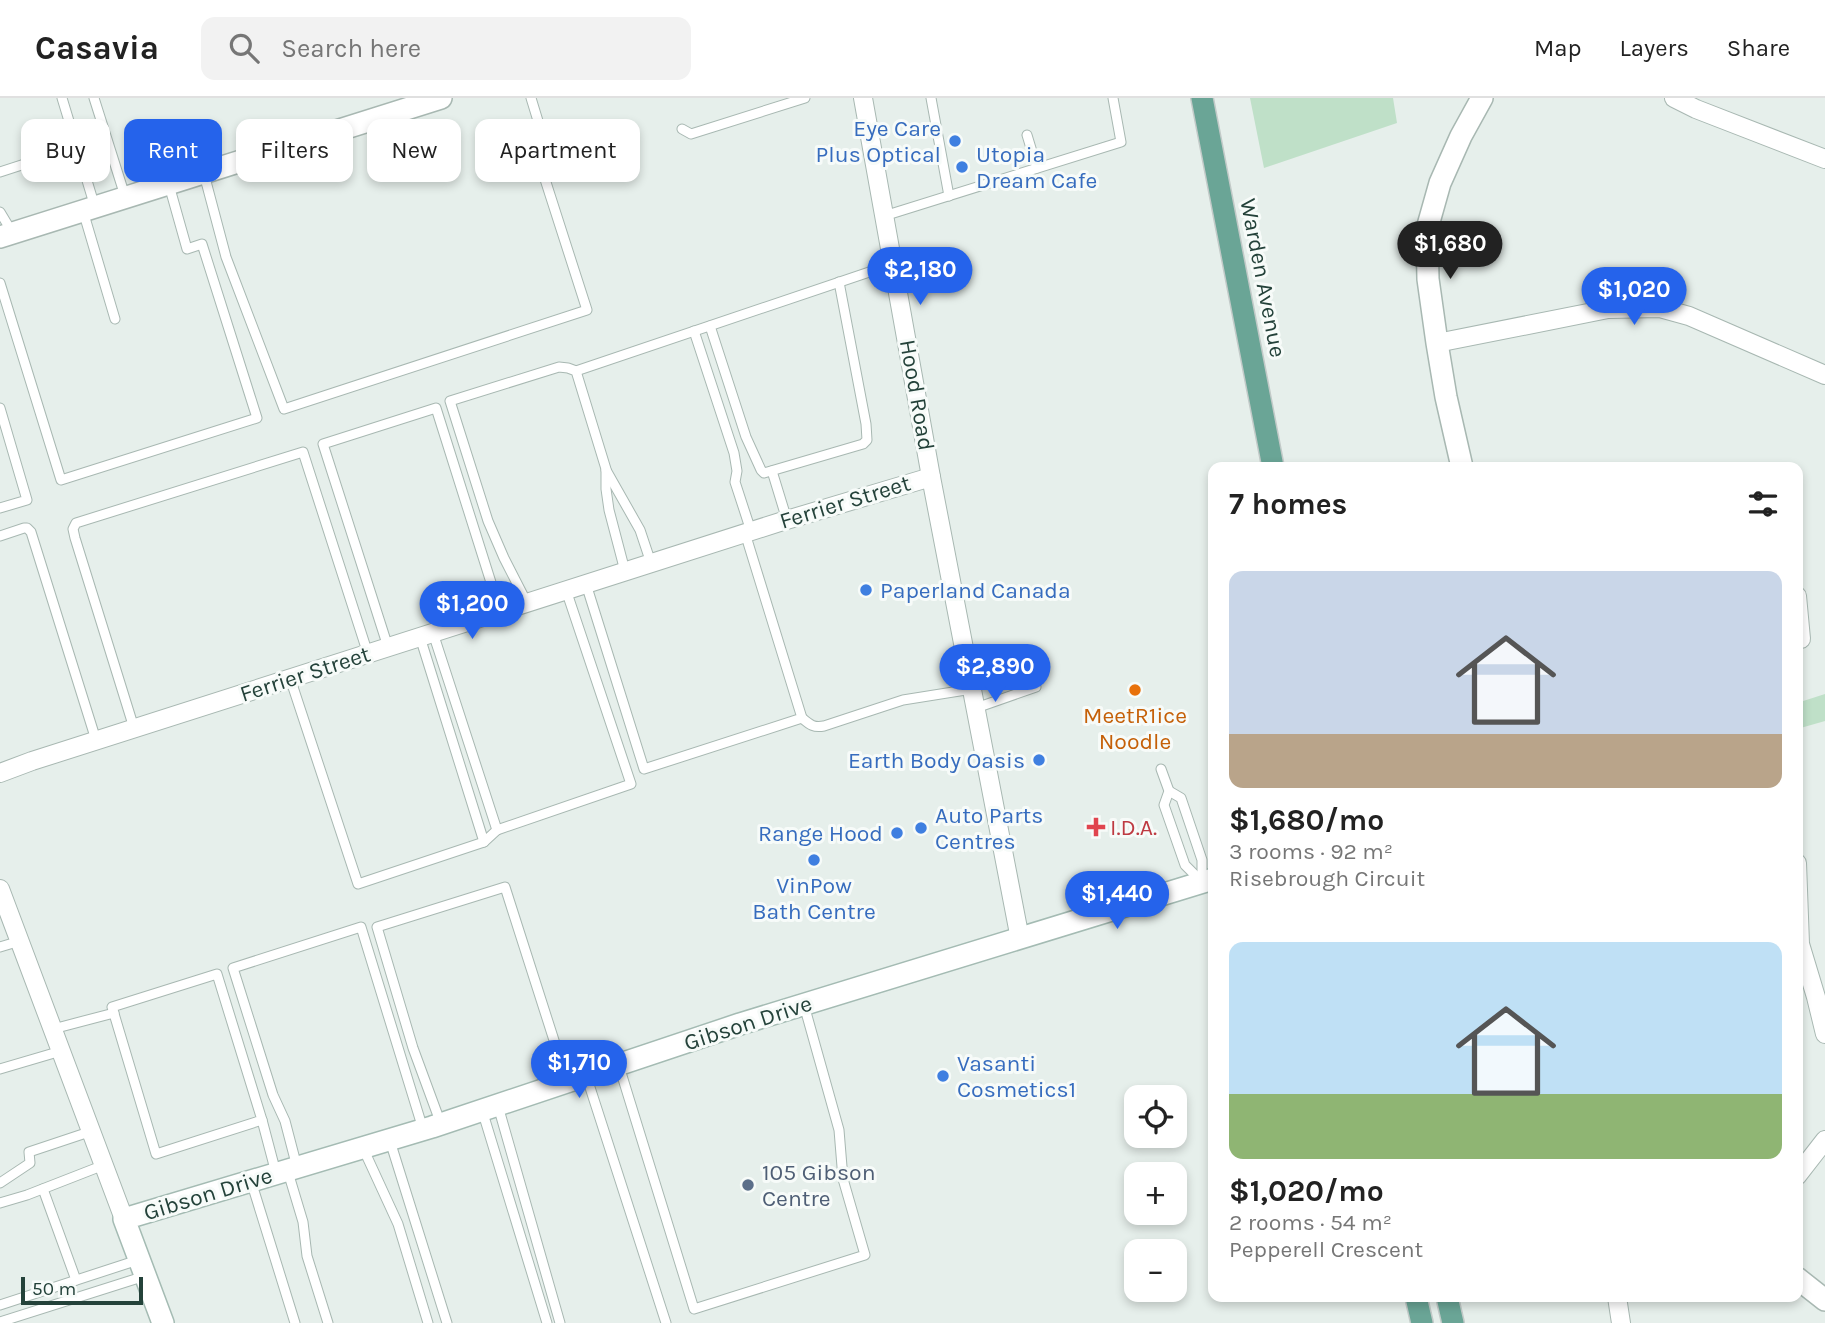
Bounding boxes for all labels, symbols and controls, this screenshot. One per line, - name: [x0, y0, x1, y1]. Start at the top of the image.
- search box: [201, 17, 691, 80]
- text: Casavia: [35, 29, 159, 67]
- icon: search: [225, 29, 263, 67]
- text: Search here: [281, 33, 421, 64]
- text: Map: [1534, 34, 1582, 62]
- text: Layers: [1620, 34, 1689, 62]
- text: Share: [1727, 34, 1790, 62]
- place label: Eye Care Plus Optical: [816, 115, 941, 168]
- chip: Buy: [21, 119, 110, 182]
- chip: Rent: [124, 119, 222, 182]
- chip: Filters: [236, 119, 353, 182]
- chip: New: [367, 119, 461, 182]
- chip: Apartment: [475, 119, 640, 182]
- marker: Eye Care Plus Optical: [947, 133, 963, 149]
- place label: Utopia Dream Cafe: [976, 141, 1097, 194]
- marker: Utopia Dream Cafe: [954, 159, 970, 175]
- street label: Warden Avenue: [1234, 196, 1292, 360]
- pin: $1,680: [1393, 222, 1507, 281]
- text: $1,680: [1413, 230, 1487, 257]
- pin: $2,180: [863, 248, 977, 307]
- text: $2,180: [883, 256, 957, 283]
- pin: $1,020: [1577, 268, 1691, 327]
- text: $1,020: [1598, 276, 1670, 303]
- street label: Hood Road: [894, 337, 940, 453]
- street label: Ferrier Street: [776, 469, 914, 535]
- icon: filters: [1744, 485, 1782, 523]
- text: 7 homes: [1229, 486, 1347, 522]
- place label: Paperland Canada: [880, 577, 1071, 604]
- pin: $1,200: [415, 582, 529, 641]
- marker: Paperland Canada: [858, 582, 874, 598]
- text: $1,200: [436, 590, 508, 617]
- icon: home: [1443, 617, 1569, 743]
- street label: Ferrier Street: [236, 640, 374, 708]
- pin: $2,890: [938, 644, 1052, 704]
- text: $2,890: [955, 653, 1035, 680]
- marker: MeetR1ice Noodle: [1127, 682, 1143, 698]
- place label: MeetR1ice Noodle: [1083, 702, 1187, 755]
- place label: Earth Body Oasis: [848, 747, 1025, 774]
- marker: Earth Body Oasis: [1031, 752, 1047, 768]
- place label: Auto Parts Centres: [935, 802, 1043, 855]
- text: $1,680/mo: [1229, 802, 1384, 838]
- place label: I.D.A.: [1110, 814, 1157, 841]
- marker: I.D.A.: [1088, 819, 1104, 835]
- place label: Range Hood: [758, 820, 883, 847]
- marker: Auto Parts Centres: [913, 820, 929, 836]
- marker: Range Hood: [889, 825, 905, 841]
- text: 3 rooms · 92 m²: [1229, 838, 1393, 865]
- marker: VinPow Bath Centre: [806, 852, 822, 868]
- text: Risebrough Circuit: [1229, 865, 1425, 892]
- place label: VinPow Bath Centre: [752, 872, 876, 925]
- pin: $1,440: [1060, 872, 1174, 931]
- text: $1,440: [1081, 880, 1153, 907]
- icon: home: [1443, 988, 1569, 1114]
- street label: Gibson Drive: [681, 990, 815, 1056]
- pin: $1,710: [522, 1040, 636, 1100]
- text: $1,710: [547, 1049, 611, 1076]
- place label: Vasanti Cosmetics1: [957, 1050, 1076, 1103]
- marker: Vasanti Cosmetics1: [935, 1068, 951, 1084]
- map controls: [1124, 1085, 1187, 1302]
- button: locate: [1124, 1085, 1187, 1148]
- place label: 105 Gibson Centre: [762, 1159, 876, 1212]
- street label: Gibson Drive: [140, 1162, 276, 1226]
- button: +: [1124, 1162, 1187, 1225]
- text: $1,020/mo: [1229, 1173, 1384, 1209]
- marker: 105 Gibson Centre: [740, 1177, 756, 1193]
- text: 2 rooms · 54 m²: [1229, 1209, 1392, 1236]
- text: Pepperell Crescent: [1229, 1236, 1423, 1263]
- button: −: [1124, 1239, 1187, 1302]
- scale bar: [21, 1274, 144, 1306]
- text: 50 m: [32, 1278, 76, 1300]

